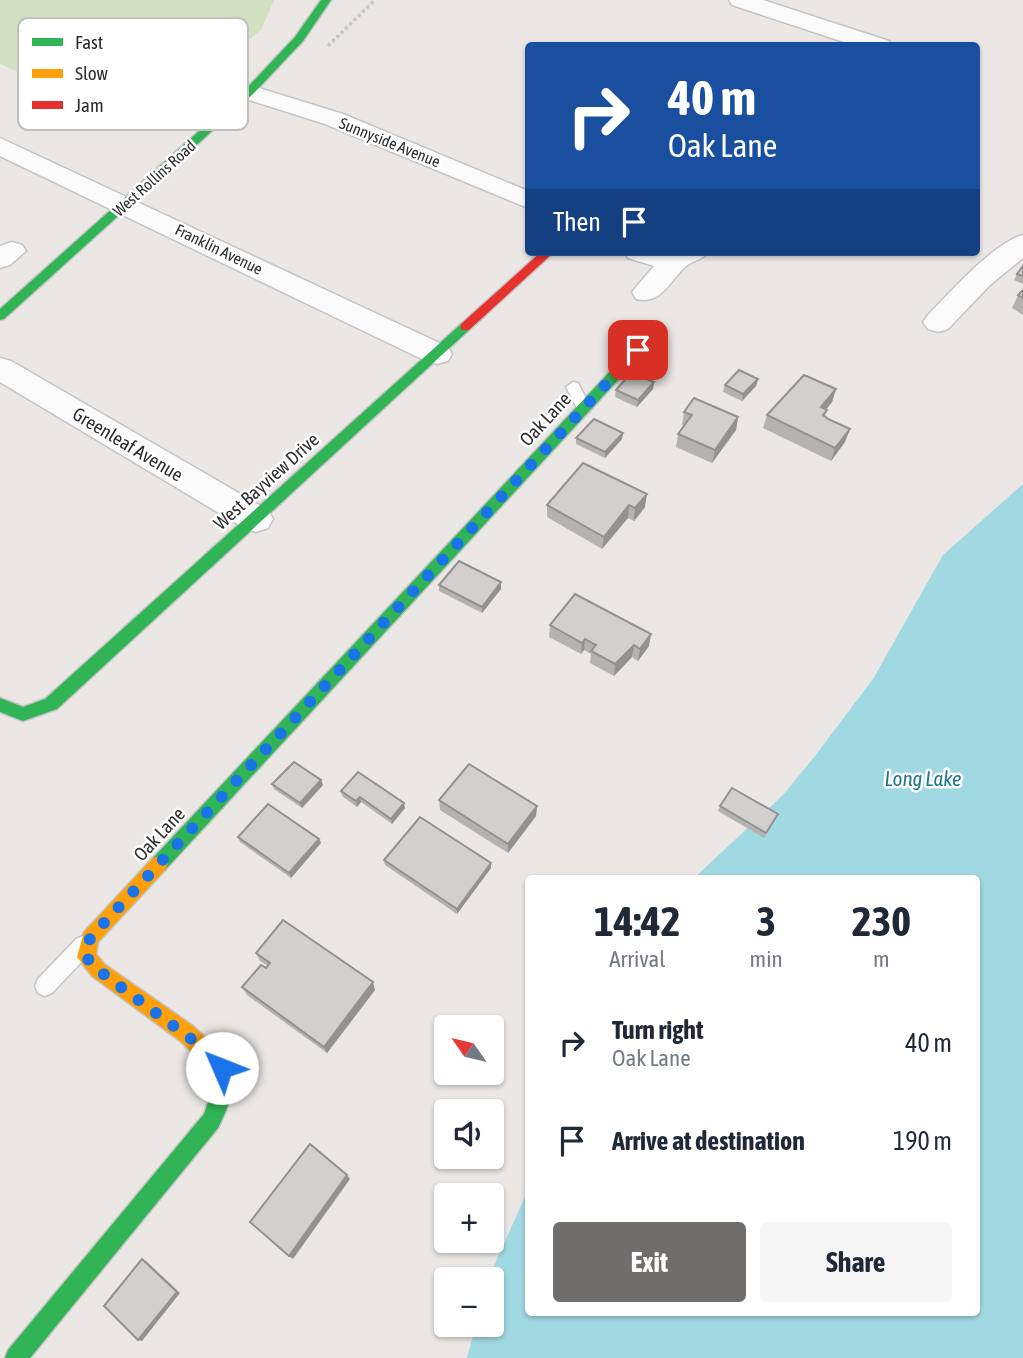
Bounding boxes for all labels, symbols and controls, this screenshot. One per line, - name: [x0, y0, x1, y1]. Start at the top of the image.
- legend: [18, 18, 248, 130]
- text: Fast: [75, 31, 103, 53]
- text: Slow: [75, 62, 109, 84]
- text: 40 m: [668, 69, 756, 125]
- icon: right: [553, 70, 644, 161]
- text: Jam: [75, 94, 104, 116]
- street label: Sunnyside Avenue: [337, 114, 443, 171]
- text: Oak Lane: [668, 127, 777, 164]
- street label: West Rollins Road: [109, 136, 199, 220]
- icon: arrive: [615, 203, 653, 241]
- text: Then: [553, 207, 601, 237]
- street label: Franklin Avenue: [172, 220, 266, 278]
- pin: [608, 320, 668, 380]
- icon: arrive: [619, 331, 657, 369]
- street label: Oak Lane: [515, 388, 575, 450]
- street label: Greenleaf Avenue: [69, 402, 187, 486]
- street label: West Bayview Drive: [209, 428, 323, 534]
- water label: Long Lake: [884, 766, 962, 790]
- street label: Oak Lane: [129, 803, 189, 865]
- text: 14:42: [594, 897, 681, 945]
- text: 3: [756, 897, 776, 945]
- text: 230: [852, 897, 911, 945]
- text: Arrival: [609, 946, 665, 972]
- text: min: [750, 946, 783, 972]
- text: m: [873, 946, 890, 972]
- north arrow: [434, 1015, 504, 1085]
- map controls: [434, 1015, 504, 1337]
- text: Turn right: [612, 1015, 703, 1045]
- icon: right: [553, 1024, 591, 1062]
- text: 40 m: [905, 1028, 952, 1058]
- position arrow: [185, 1031, 259, 1105]
- text: Oak Lane: [612, 1045, 691, 1071]
- button: sound: [434, 1099, 504, 1169]
- icon: arrive: [553, 1122, 591, 1160]
- text: Arrive at destination: [612, 1126, 805, 1156]
- text: 190 m: [893, 1126, 952, 1156]
- button: +: [434, 1183, 504, 1253]
- button: Exit: [553, 1222, 746, 1302]
- button: Share: [760, 1222, 952, 1302]
- button: −: [434, 1267, 504, 1337]

